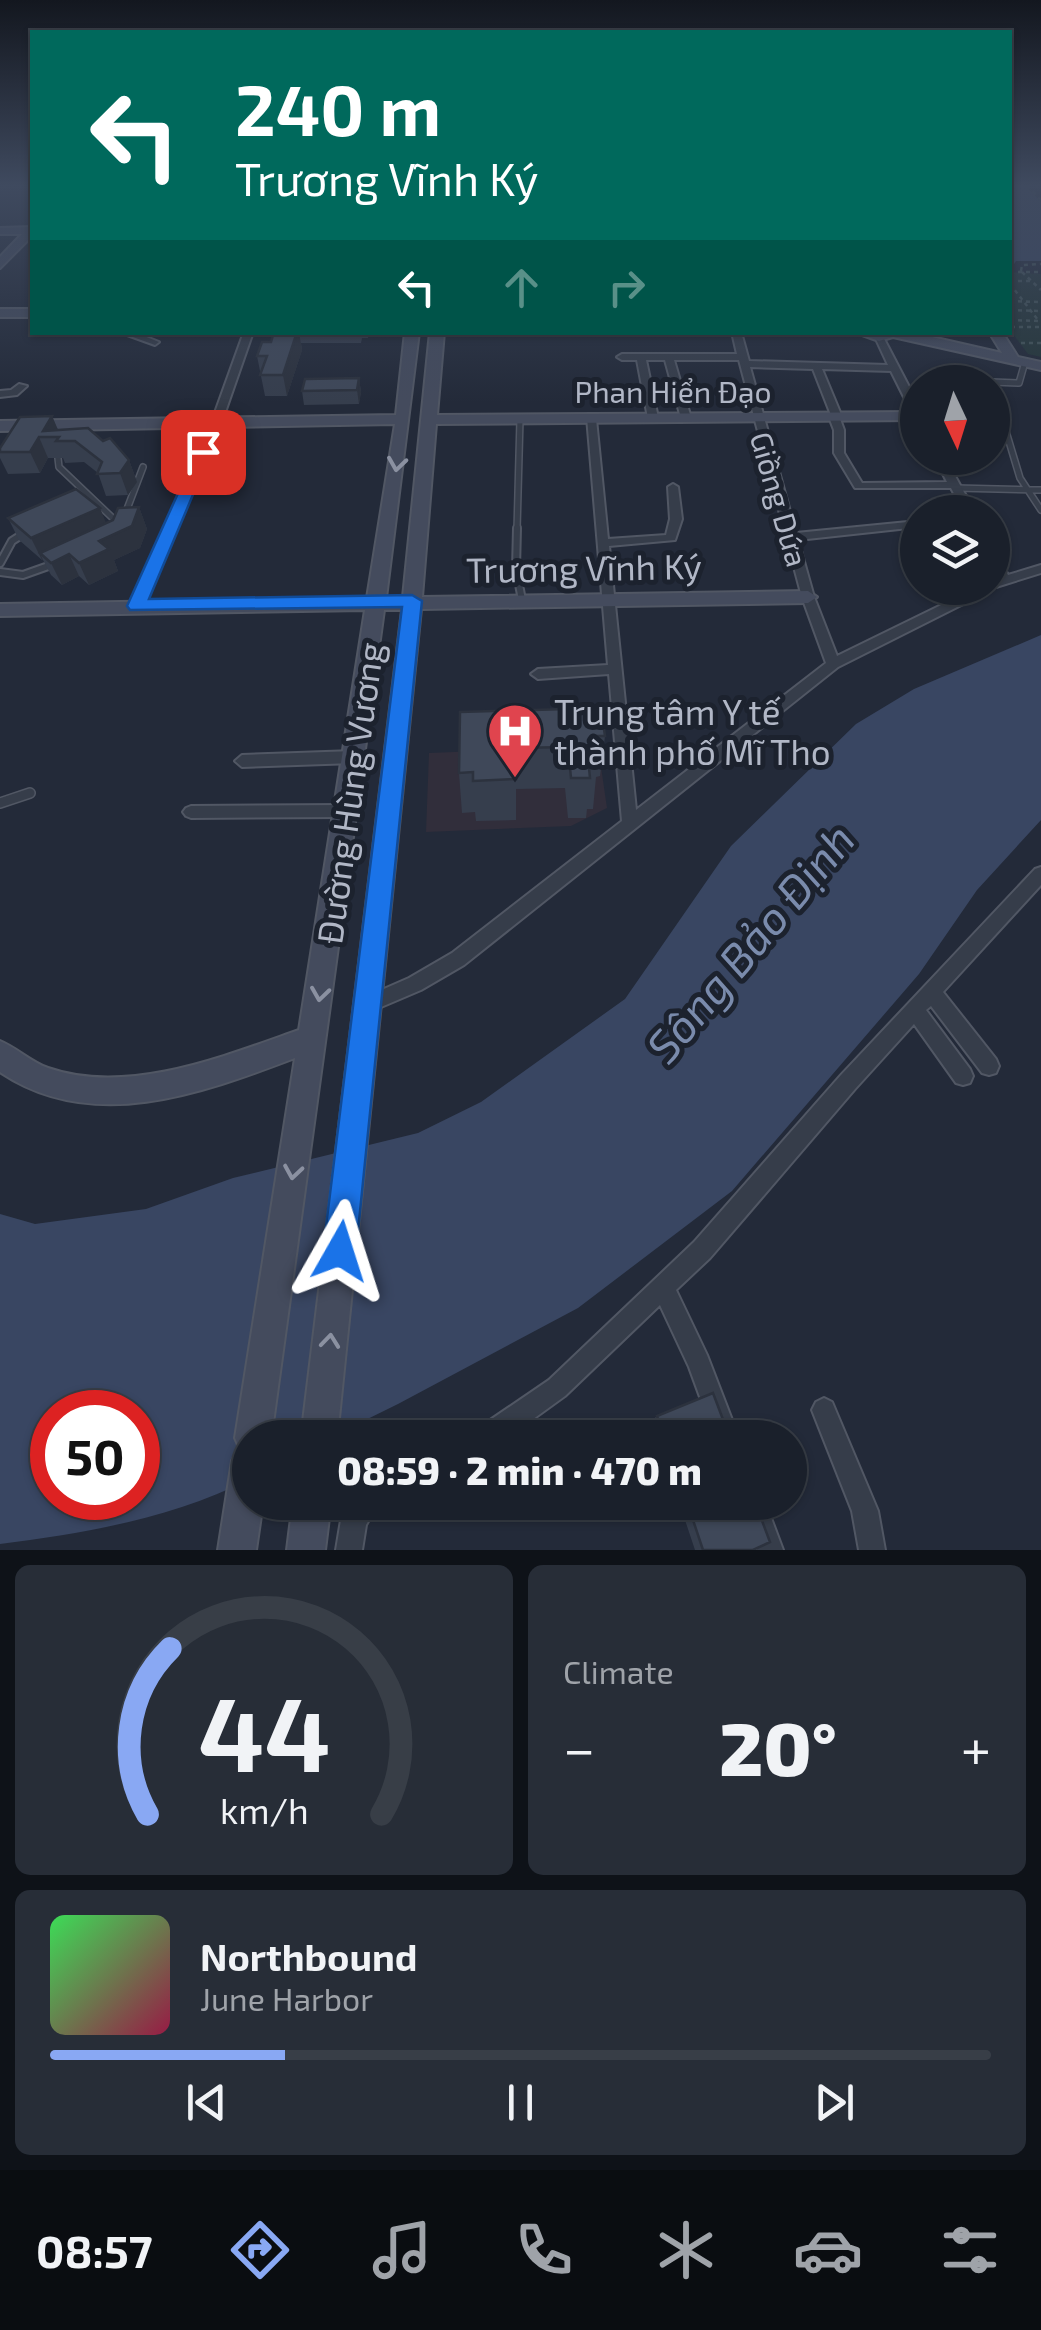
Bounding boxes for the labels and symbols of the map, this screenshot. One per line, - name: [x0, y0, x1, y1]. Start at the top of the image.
- north arrow: [900, 365, 1010, 475]
- street label: Phan Hiển Đạo: [574, 373, 772, 409]
- pin: [161, 410, 246, 495]
- street label: Giồng Dứa: [744, 427, 816, 571]
- one-way arrow: [387, 456, 408, 472]
- street label: Trương Vĩnh Ký: [466, 544, 702, 590]
- street label: Đường Hùng Vương: [307, 640, 391, 946]
- place label: Trung tâm Y tế thành phố Mĩ Tho: [554, 690, 831, 772]
- hospital icon: Trung tâm Y tế thành phố Mĩ Tho: [485, 701, 545, 780]
- water label: Sông Bảo Định: [634, 812, 864, 1072]
- one-way arrow: [310, 985, 331, 1002]
- one-way arrow: [284, 1164, 305, 1181]
- position arrow: [288, 1199, 392, 1303]
- one-way arrow: [318, 1332, 340, 1348]
- speed limit sign: 50: [30, 1390, 160, 1520]

